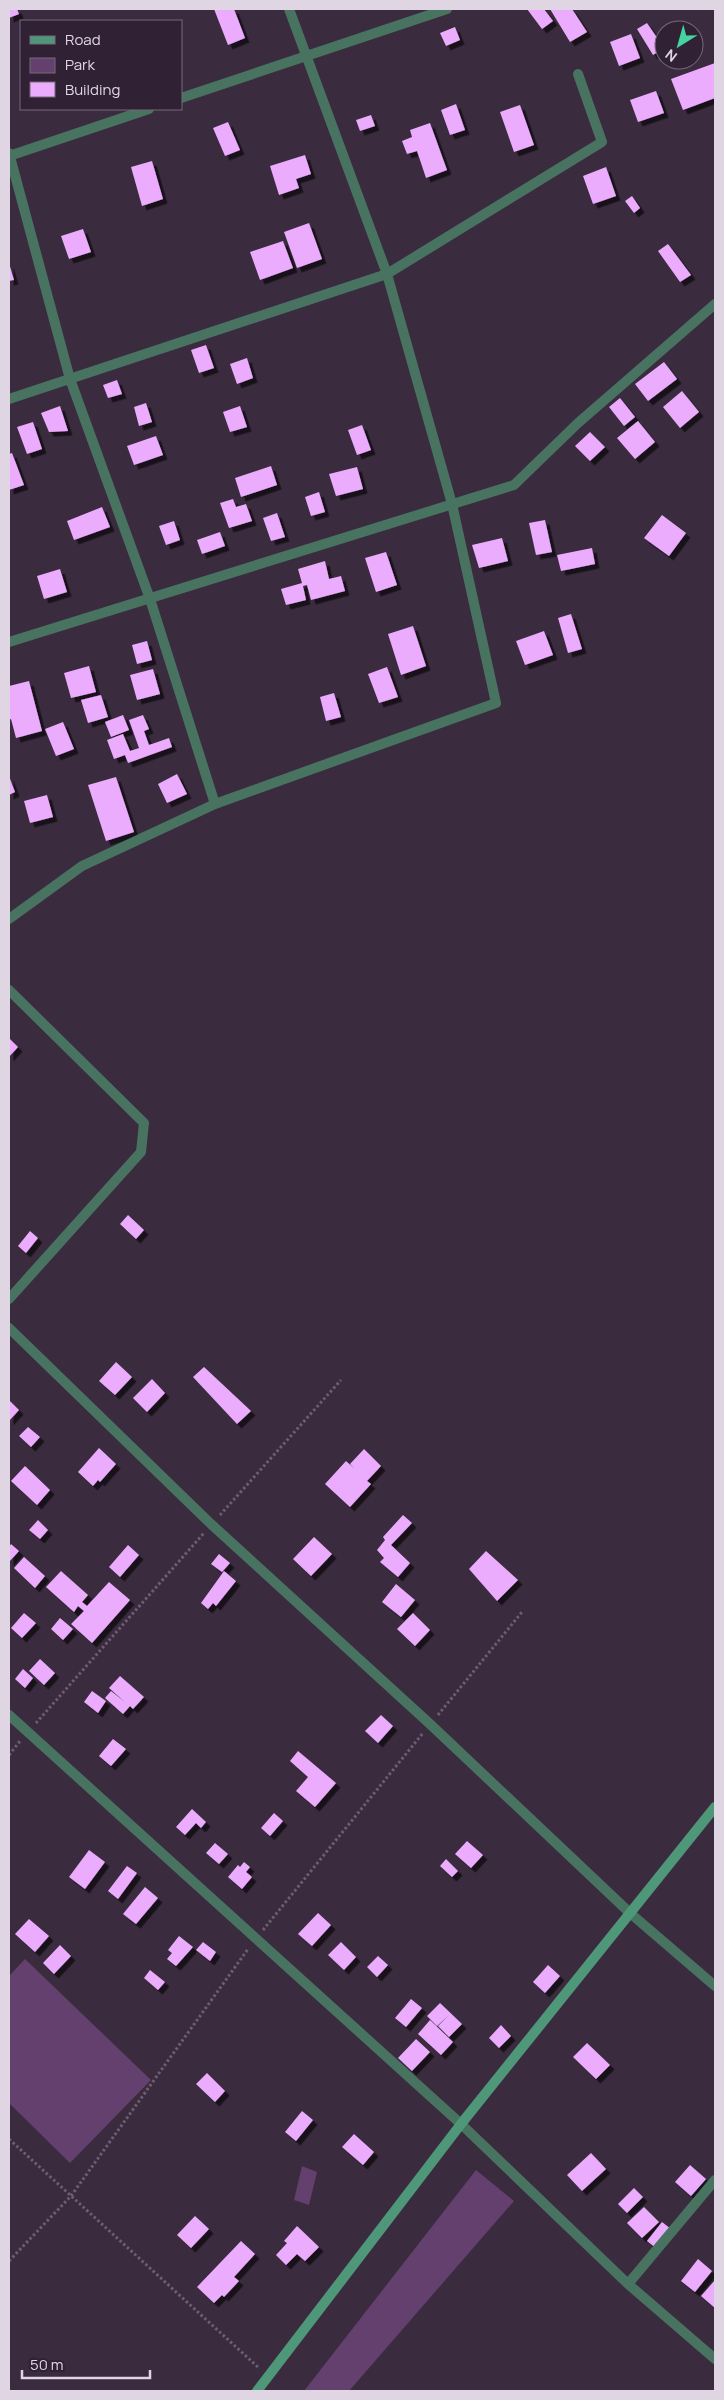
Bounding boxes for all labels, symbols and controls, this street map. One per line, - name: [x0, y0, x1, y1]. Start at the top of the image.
- legend: [20, 20, 182, 110]
- north arrow: [654, 20, 704, 70]
- text: Road: [65, 29, 101, 50]
- text: N: [661, 45, 681, 66]
- text: Park: [65, 54, 95, 75]
- text: Building: [65, 79, 120, 100]
- scale bar: [22, 2348, 150, 2380]
- text: 50 m: [30, 2354, 64, 2375]

